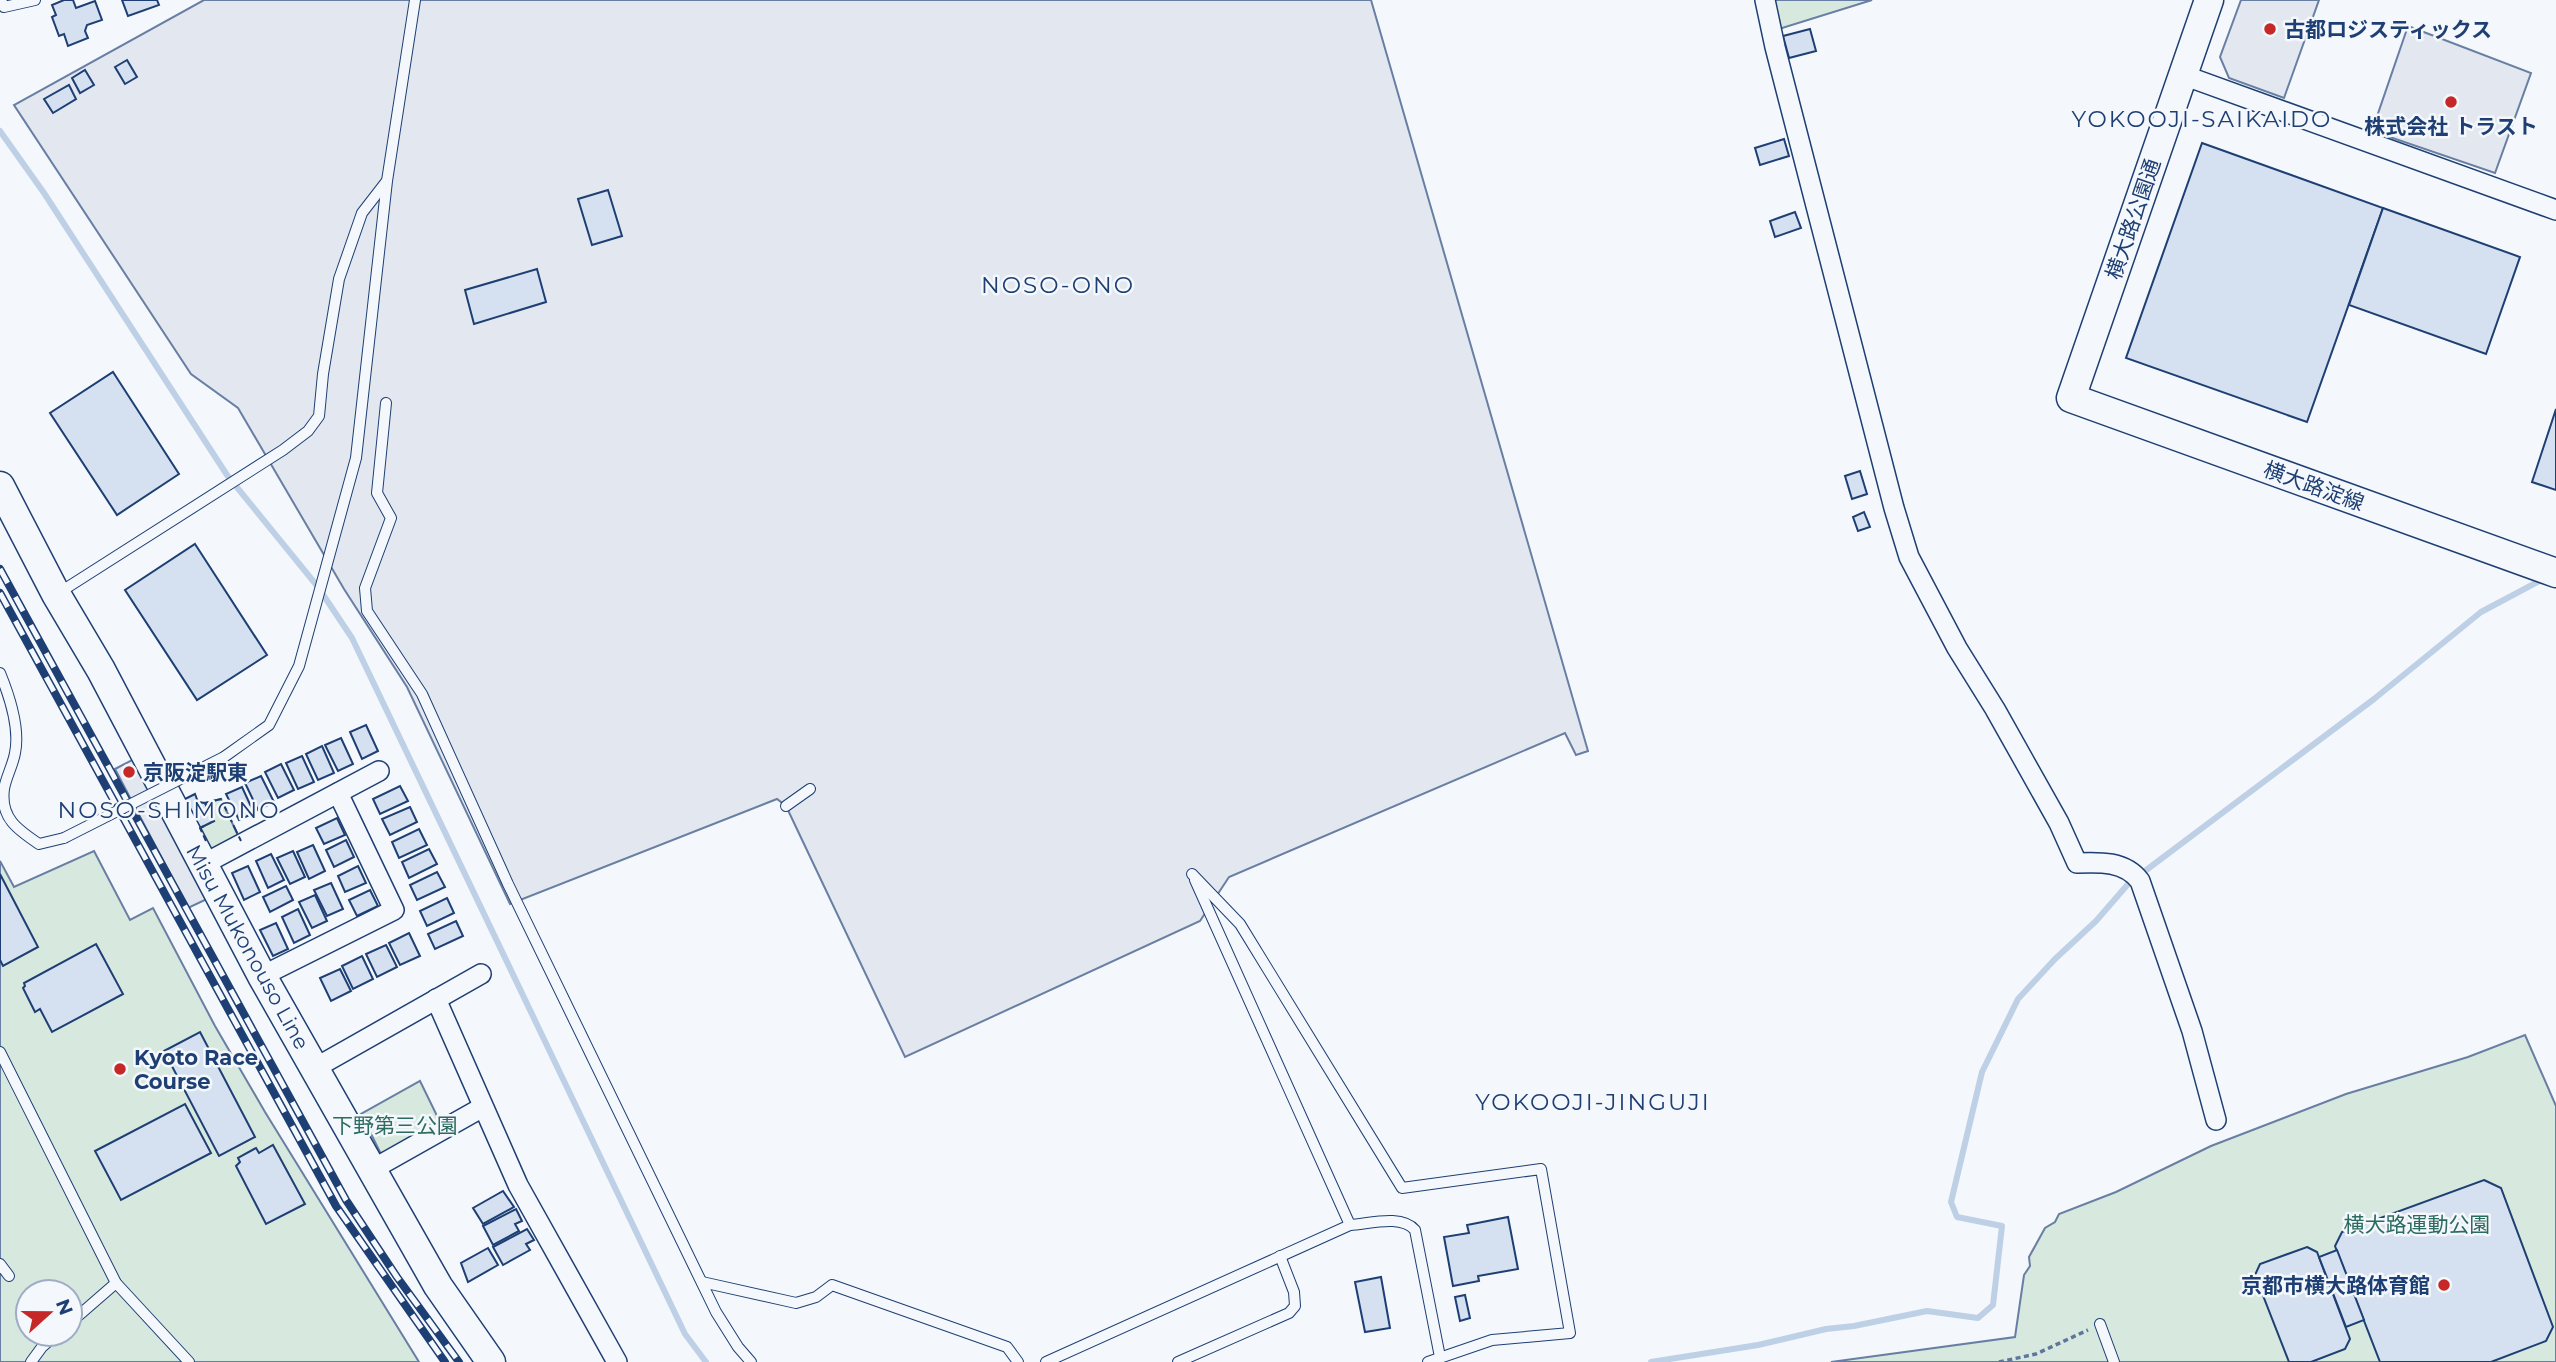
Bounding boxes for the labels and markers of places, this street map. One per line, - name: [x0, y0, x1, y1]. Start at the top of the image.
- place label: 古都ロジスティックス: [2284, 17, 2492, 42]
- marker: 古都ロジスティックス: [2262, 21, 2278, 37]
- marker: 株式会社 トラスト: [2443, 94, 2459, 110]
- place label: 株式会社 トラスト: [2364, 114, 2538, 139]
- place label: 京阪淀駅東: [143, 760, 248, 785]
- marker: 京阪淀駅東: [121, 764, 137, 780]
- place label: Kyoto Race Course: [134, 1045, 258, 1094]
- marker: Kyoto Race Course: [112, 1061, 128, 1077]
- place label: 京都市横大路体育館: [2241, 1273, 2430, 1298]
- marker: 京都市横大路体育館: [2436, 1277, 2452, 1293]

